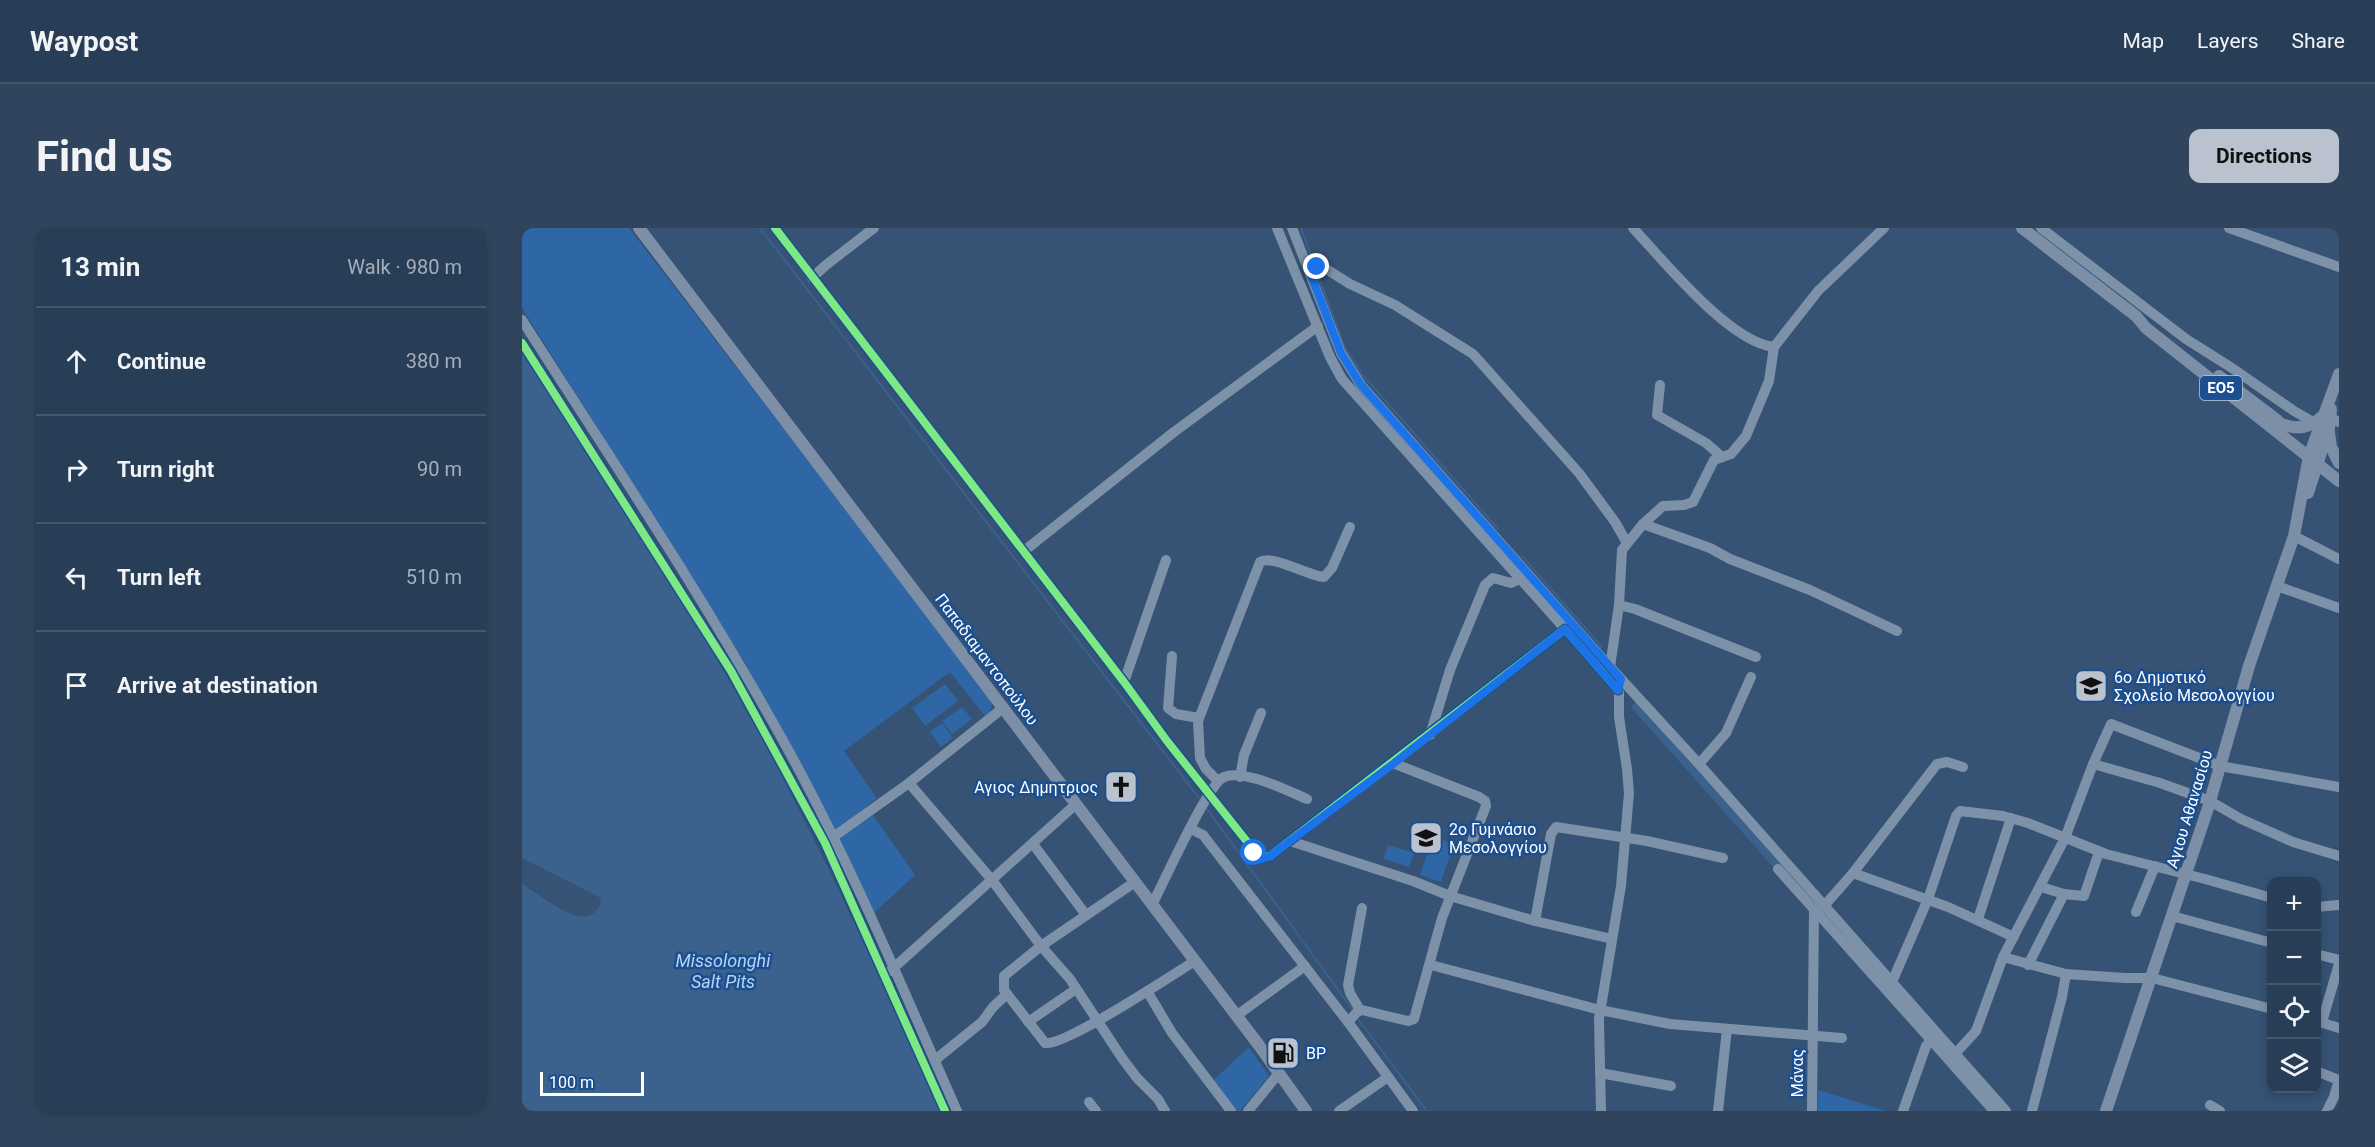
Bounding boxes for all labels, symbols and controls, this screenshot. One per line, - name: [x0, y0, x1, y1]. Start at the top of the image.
- text: Waypost: [30, 25, 138, 58]
- text: Map: [2122, 29, 2164, 53]
- text: Layers: [2197, 29, 2258, 53]
- text: Share: [2291, 29, 2345, 53]
- button: Directions: [2189, 129, 2339, 183]
- text: Find us: [36, 132, 173, 181]
- text: 13 min: [60, 252, 140, 282]
- route end: [1303, 253, 1329, 279]
- text: Walk · 980 m: [347, 255, 462, 279]
- icon: ahead: [60, 345, 93, 378]
- text: Continue: [117, 349, 206, 374]
- text: 380 m: [406, 349, 462, 373]
- road number: ΕΟ5: [2200, 376, 2242, 400]
- icon: right: [60, 453, 93, 486]
- text: Turn right: [117, 457, 214, 482]
- text: 90 m: [417, 457, 462, 481]
- icon: left: [60, 561, 93, 594]
- text: Turn left: [117, 565, 201, 590]
- text: 510 m: [406, 565, 462, 589]
- street label: Παπαδιαμαντοπούλου: [931, 590, 1042, 729]
- school or university icon: 6ο Δημοτικό Σχολείο Μεσολογγίου: [2073, 668, 2109, 704]
- place label: 6ο Δημοτικό Σχολείο Μεσολογγίου: [2114, 668, 2275, 705]
- icon: arrive: [60, 669, 93, 702]
- text: Arrive at destination: [117, 673, 318, 698]
- street label: Αγιου Αθανασίου: [2162, 748, 2216, 870]
- church icon: Αγιος Δημητριος: [1103, 769, 1139, 805]
- place label: Αγιος Δημητριος: [974, 778, 1098, 797]
- school or university icon: 2ο Γυμνάσιο Μεσολογγίου: [1408, 820, 1444, 856]
- place label: 2ο Γυμνάσιο Μεσολογγίου: [1449, 820, 1547, 857]
- route start: [1240, 839, 1266, 865]
- map controls: [2267, 877, 2321, 1093]
- button: +: [2267, 877, 2321, 931]
- button: −: [2267, 931, 2321, 985]
- water label: Missolonghi Salt Pits: [676, 950, 771, 992]
- button: locate: [2267, 985, 2321, 1039]
- fuel station icon: BP: [1265, 1035, 1301, 1071]
- button: layers: [2267, 1039, 2321, 1093]
- place label: BP: [1306, 1044, 1326, 1063]
- street label: Μάνας: [1788, 1049, 1807, 1097]
- scale bar: [540, 1069, 644, 1096]
- text: 100 m: [549, 1073, 594, 1092]

